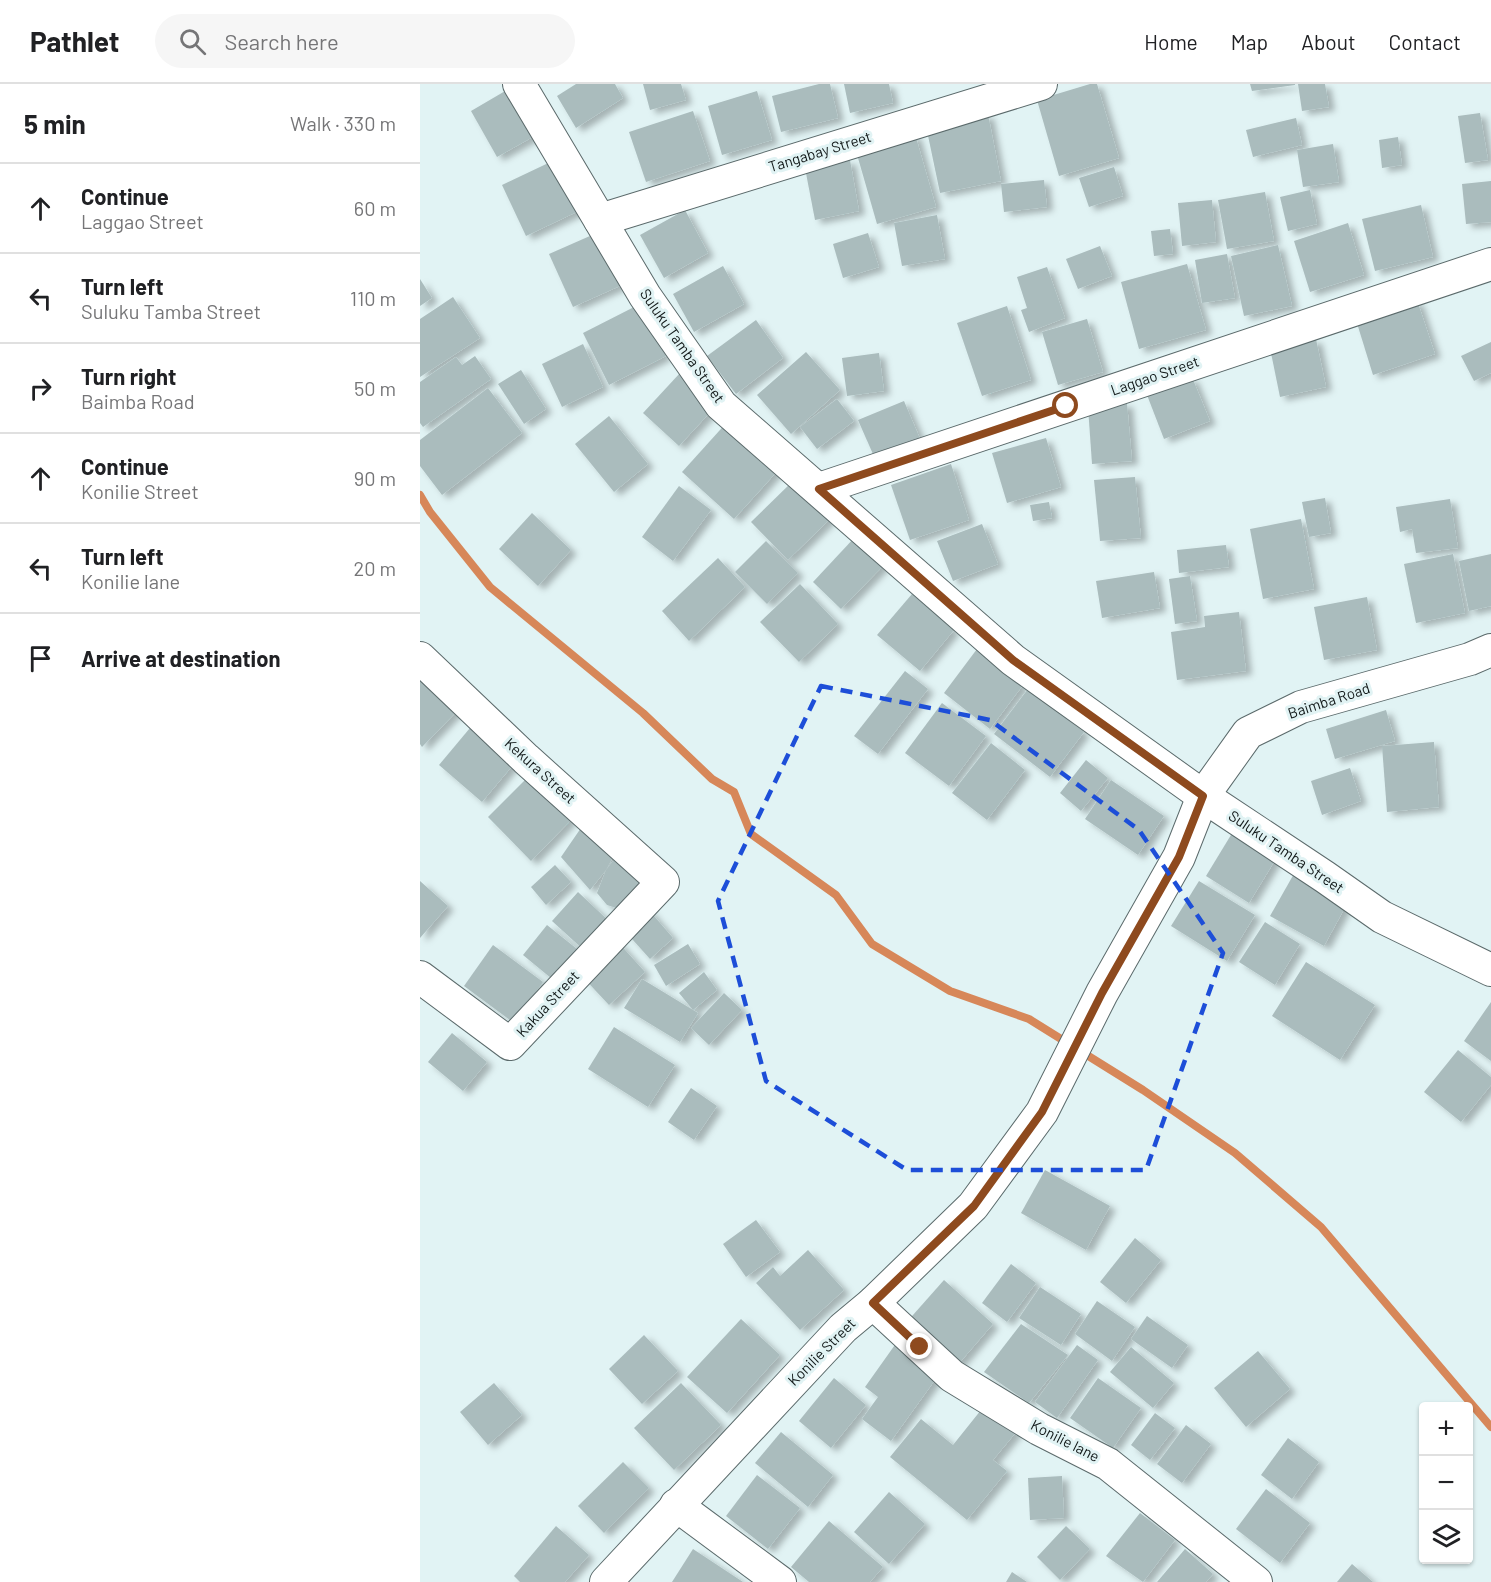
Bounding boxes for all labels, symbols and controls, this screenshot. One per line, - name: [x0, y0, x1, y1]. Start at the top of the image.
- search box: [155, 14, 575, 68]
- text: Pathlet: [30, 24, 119, 58]
- icon: search: [176, 25, 209, 58]
- text: Search here: [224, 28, 339, 54]
- text: Home: [1144, 29, 1198, 54]
- text: Map: [1231, 29, 1268, 54]
- text: About: [1301, 29, 1356, 54]
- text: Contact: [1389, 29, 1461, 54]
- text: 5 min: [24, 108, 86, 139]
- text: Walk · 330 m: [290, 111, 396, 135]
- street label: Tangabay Street: [766, 127, 873, 175]
- text: Continue: [81, 183, 169, 209]
- icon: ahead: [24, 192, 57, 225]
- text: 60 m: [354, 196, 396, 220]
- text: Laggao Street: [81, 209, 204, 233]
- text: Turn left: [81, 273, 164, 299]
- icon: left: [24, 282, 57, 315]
- street label: Suluku Tamba Street: [637, 285, 729, 406]
- text: 110 m: [350, 286, 396, 310]
- text: Suluku Tamba Street: [81, 299, 261, 323]
- street label: Laggao Street: [1108, 352, 1201, 399]
- text: Turn right: [81, 363, 176, 389]
- icon: right: [24, 372, 57, 405]
- text: 50 m: [354, 376, 396, 400]
- text: Baimba Road: [81, 389, 195, 413]
- route start: [1052, 392, 1078, 418]
- text: Continue: [81, 453, 169, 479]
- icon: ahead: [24, 462, 57, 495]
- text: 90 m: [354, 466, 396, 490]
- text: Konilie Street: [81, 479, 199, 503]
- text: Turn left: [81, 543, 164, 569]
- icon: left: [24, 552, 57, 585]
- text: 20 m: [353, 556, 396, 580]
- text: Konilie lane: [81, 569, 180, 593]
- icon: arrive: [24, 642, 57, 675]
- text: Arrive at destination: [81, 645, 280, 671]
- street label: Baimba Road: [1285, 678, 1372, 722]
- street label: Kekura Street: [501, 734, 580, 807]
- street label: Suluku Tamba Street: [1226, 806, 1348, 896]
- street label: Kakua Street: [512, 966, 583, 1040]
- street label: Konilie Street: [784, 1314, 859, 1389]
- route end: [906, 1333, 932, 1359]
- map controls: [1419, 1402, 1473, 1564]
- button: +: [1419, 1402, 1473, 1456]
- street label: Konilie lane: [1028, 1415, 1103, 1465]
- button: −: [1419, 1456, 1473, 1510]
- button: layers: [1419, 1510, 1473, 1564]

